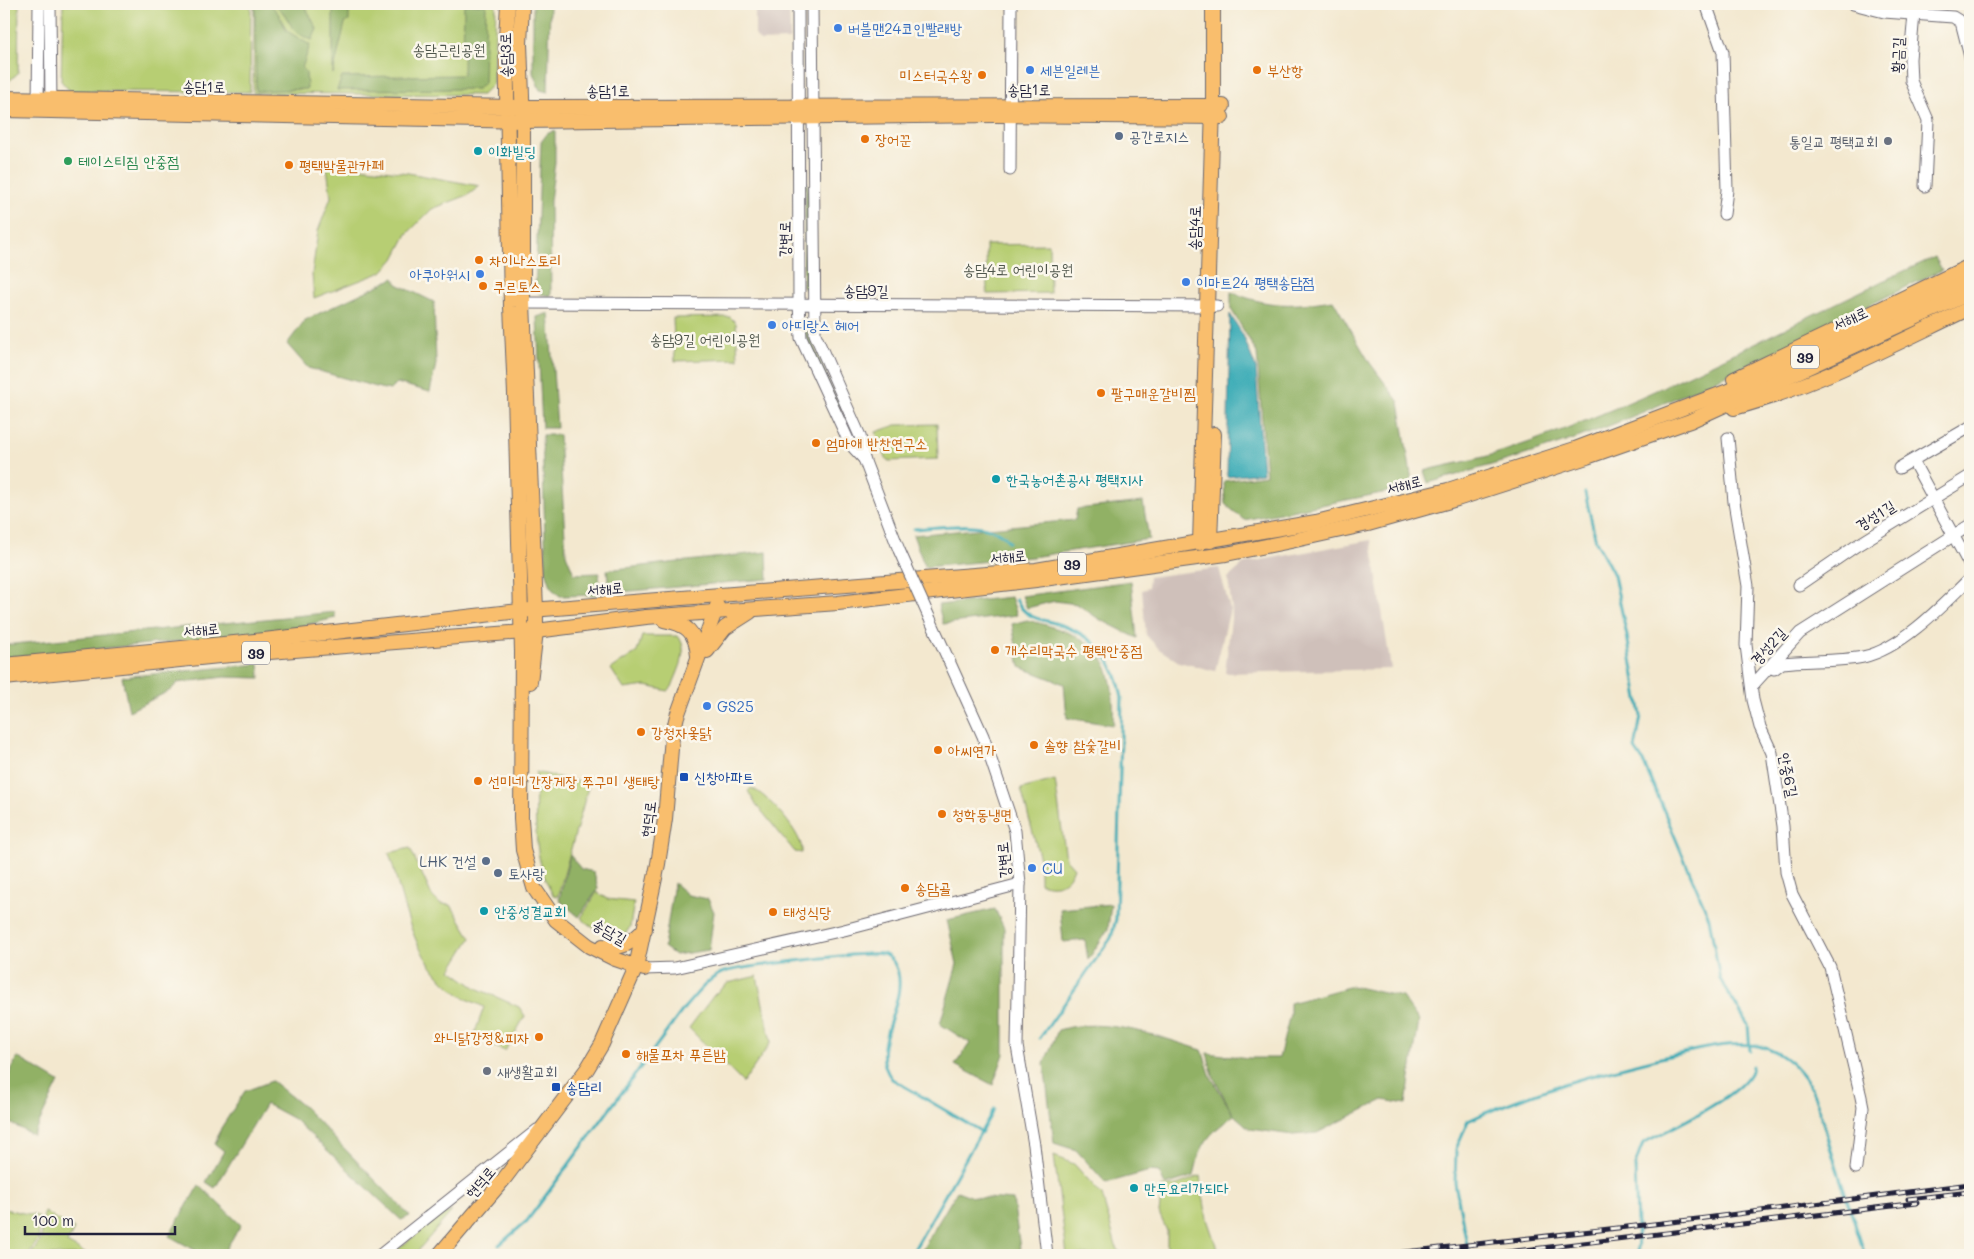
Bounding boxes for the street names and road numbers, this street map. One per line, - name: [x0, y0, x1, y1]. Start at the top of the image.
- street label: 송담3로: [495, 32, 515, 78]
- street label: 황금길: [1886, 37, 1908, 73]
- street label: 송담1로: [182, 76, 226, 96]
- street label: 송담1로: [1008, 79, 1050, 99]
- street label: 송담1로: [587, 80, 629, 100]
- street label: 송담4로: [1184, 205, 1204, 251]
- street label: 강변로: [774, 221, 794, 257]
- street label: 송담9길: [843, 280, 889, 300]
- street label: 서해로: [1829, 301, 1871, 335]
- road number: 39: [1791, 346, 1819, 368]
- street label: 서해로: [1384, 470, 1424, 498]
- street label: 경성1길: [1852, 495, 1898, 535]
- street label: 서해로: [989, 544, 1027, 568]
- road number: 39: [1058, 552, 1086, 576]
- street label: 서해로: [586, 577, 624, 599]
- street label: 서해로: [182, 617, 220, 641]
- street label: 경성2길: [1745, 623, 1791, 669]
- road number: 39: [242, 641, 270, 664]
- street label: 안중6길: [1775, 751, 1803, 799]
- street label: 현덕로: [636, 800, 660, 838]
- street label: 강변로: [991, 841, 1015, 879]
- street label: 송담길: [589, 913, 631, 949]
- street label: 현덕로: [461, 1162, 499, 1202]

